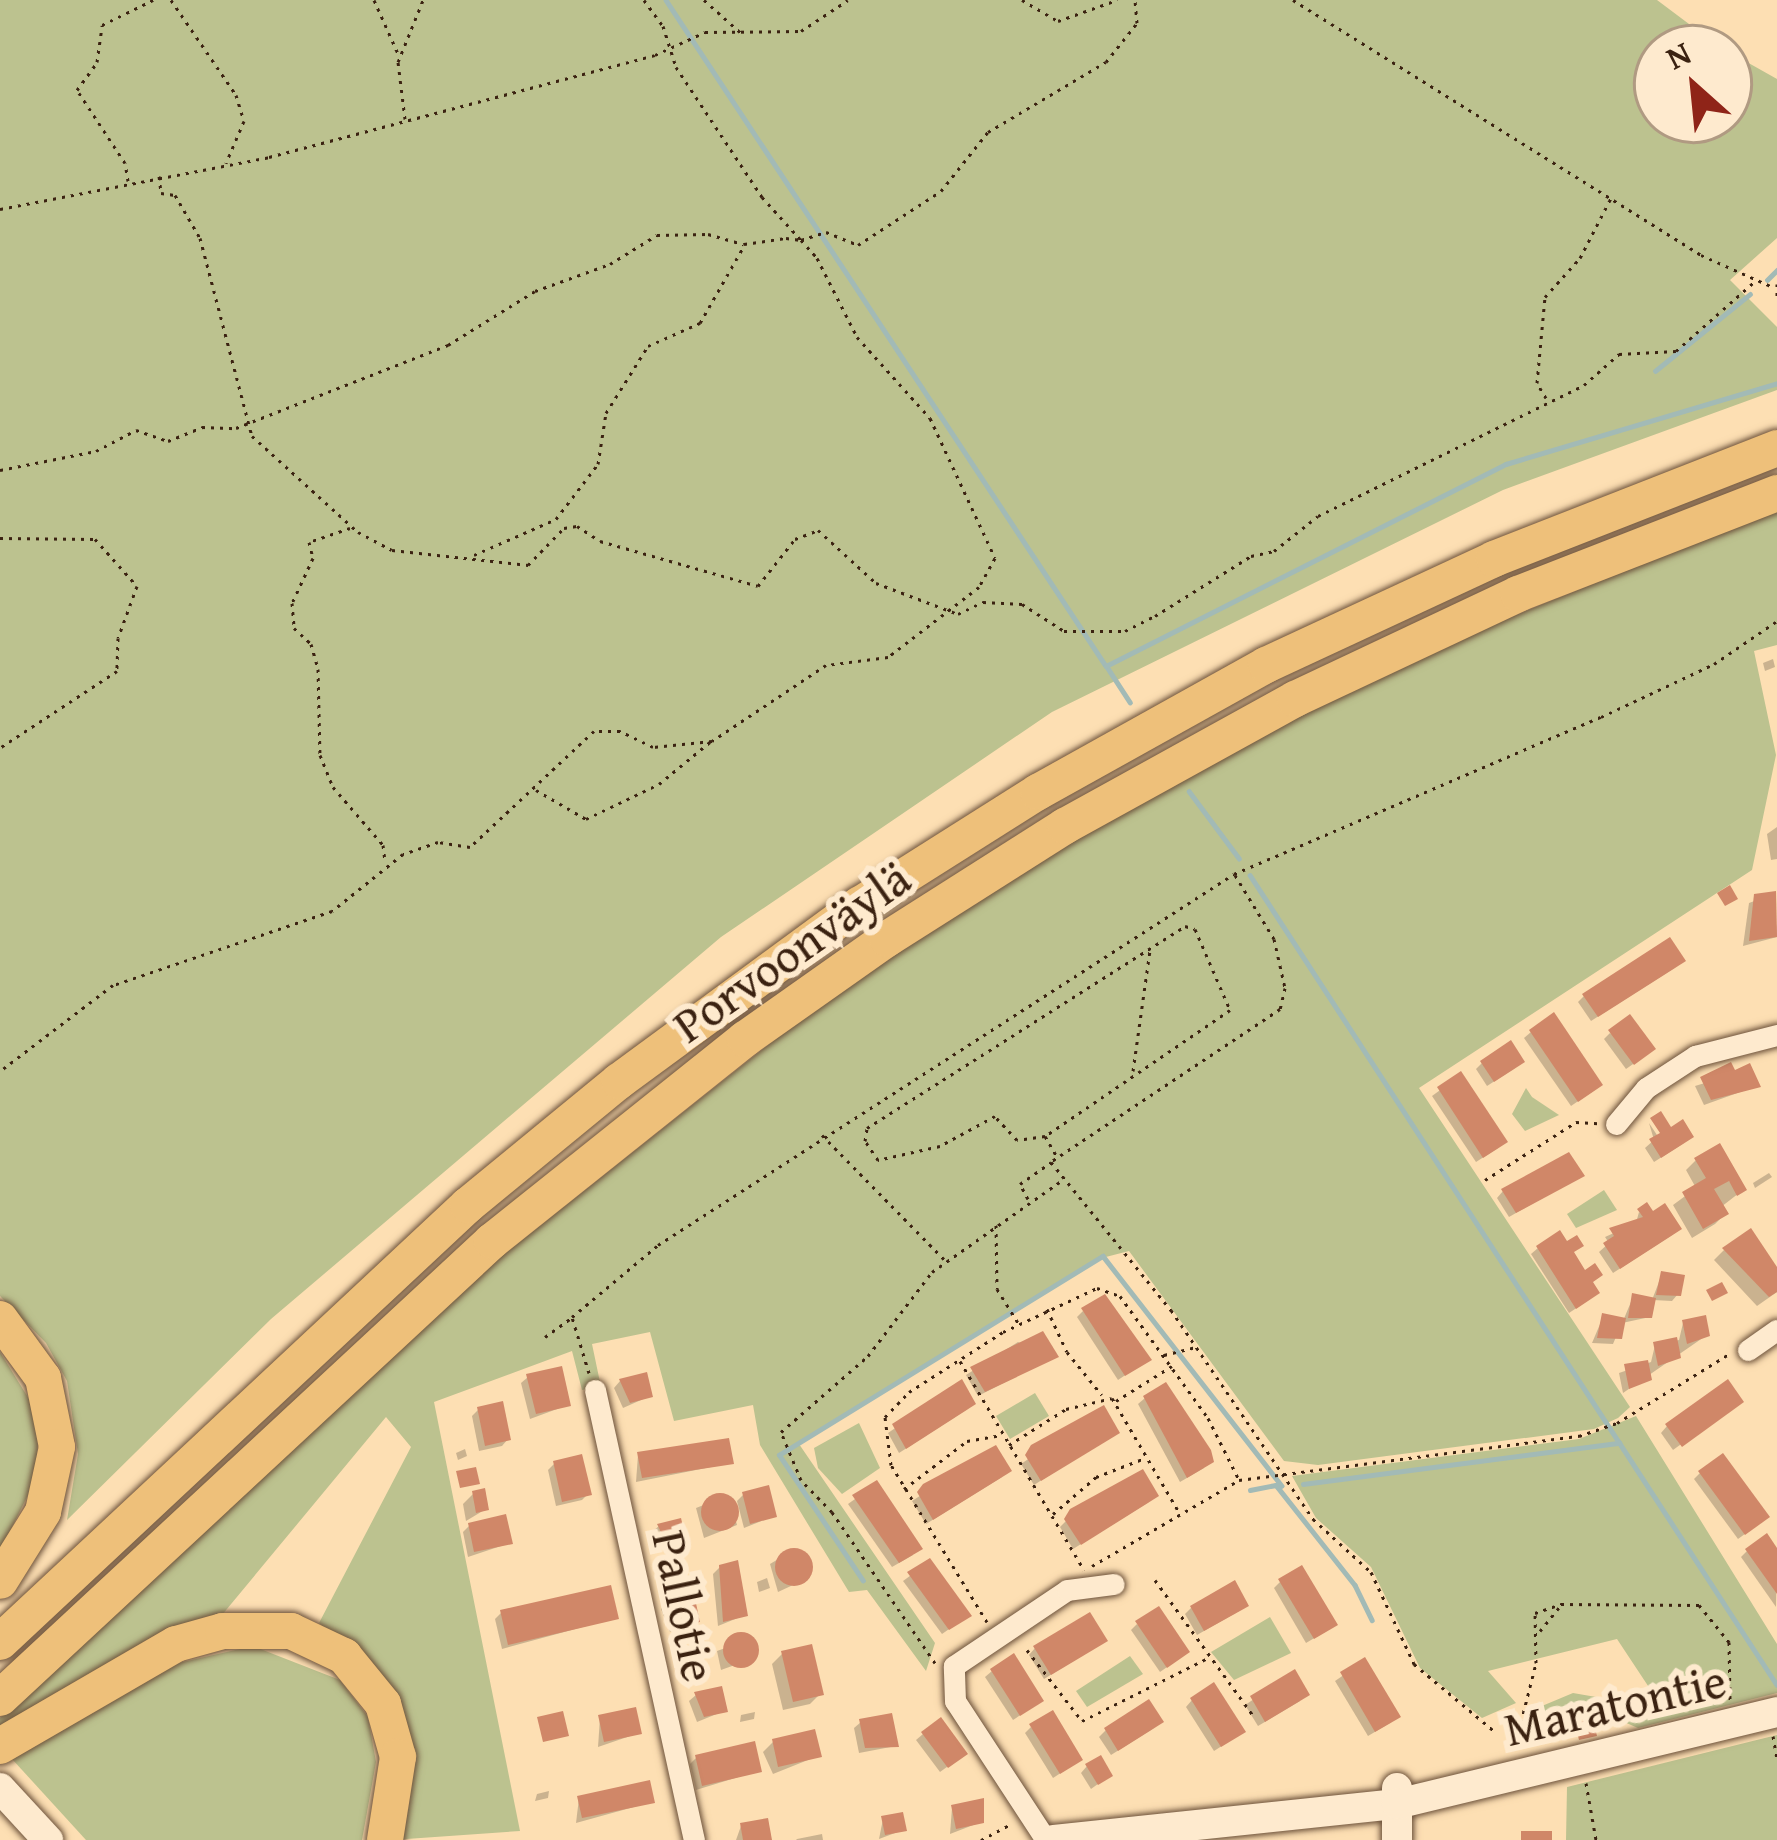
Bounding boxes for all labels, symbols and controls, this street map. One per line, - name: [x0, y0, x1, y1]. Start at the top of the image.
- north arrow: [1633, 24, 1753, 144]
- text: N: [1657, 28, 1699, 81]
- street label: Porvoonväylä: [662, 848, 920, 1054]
- street label: Pallotie: [641, 1525, 729, 1687]
- street label: Maratontie: [1499, 1651, 1731, 1757]

